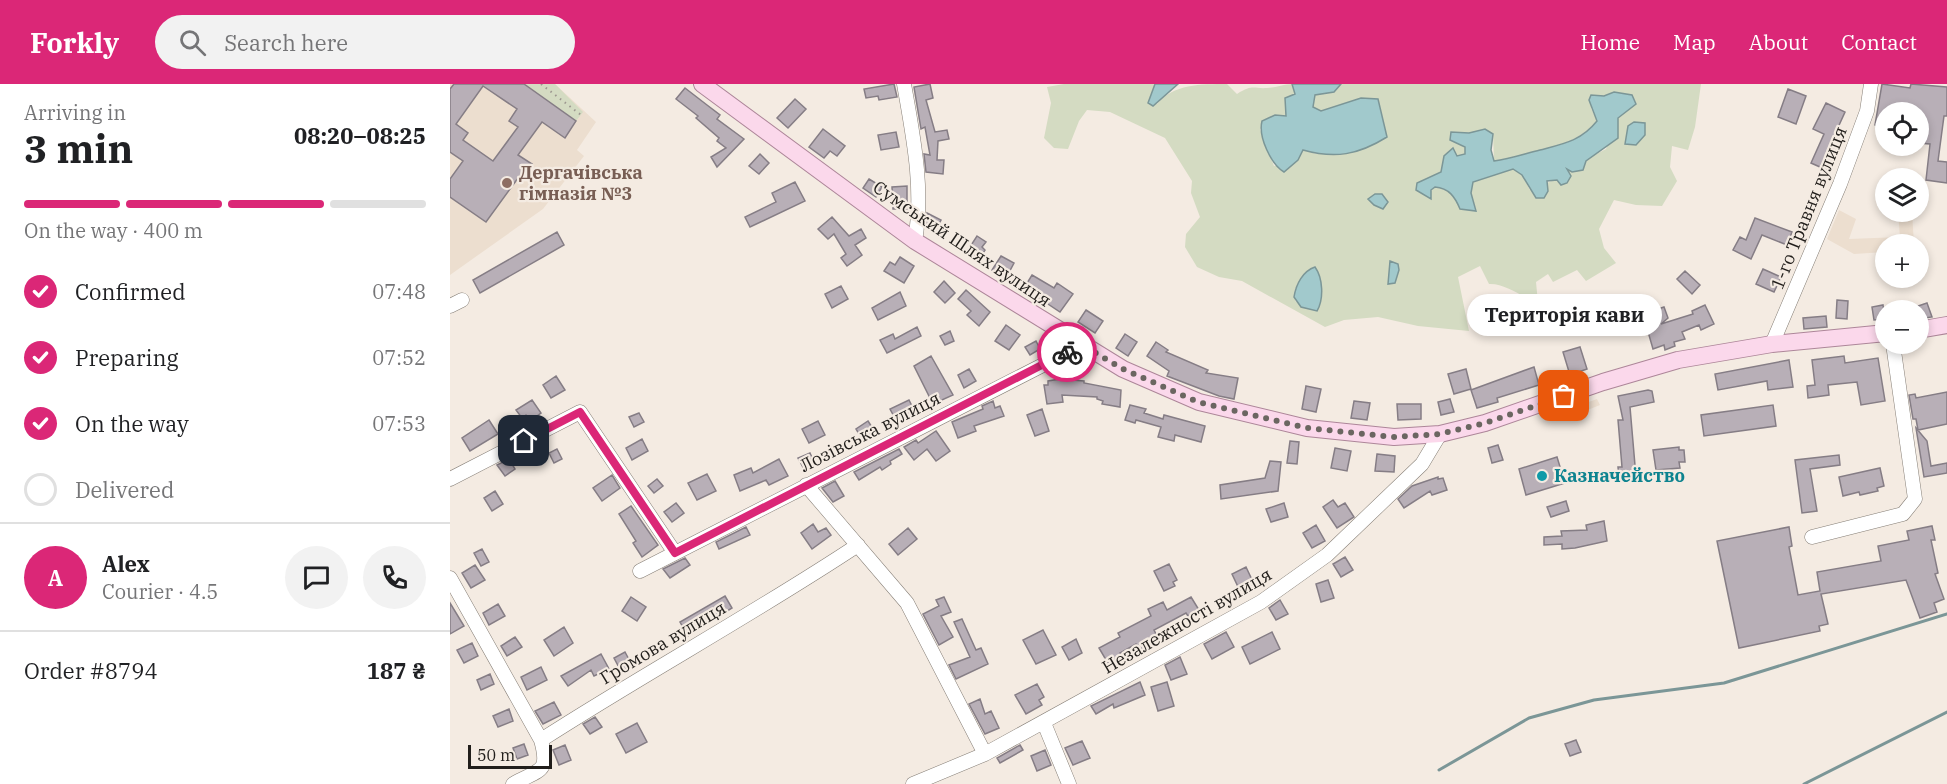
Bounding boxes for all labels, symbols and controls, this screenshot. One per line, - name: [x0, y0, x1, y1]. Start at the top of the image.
- search box: [155, 15, 575, 69]
- text: Forkly: [30, 24, 119, 61]
- icon: search: [176, 26, 209, 59]
- text: Search here: [224, 28, 348, 57]
- text: Home: [1580, 28, 1640, 56]
- text: Map: [1673, 28, 1716, 56]
- text: About: [1749, 28, 1808, 56]
- text: Contact: [1841, 28, 1917, 56]
- text: Arriving in: [24, 99, 126, 126]
- map controls: [1875, 102, 1929, 354]
- button: locate: [1875, 102, 1929, 156]
- text: 08:20–08:25: [294, 121, 426, 150]
- text: 3 min: [24, 123, 133, 174]
- street label: 1-го Травня вулиця: [1765, 123, 1852, 293]
- place label: Дергачівська гімназія №3: [519, 161, 643, 205]
- button: layers: [1875, 168, 1929, 222]
- street label: Сумський Шлях вулиця: [869, 175, 1056, 312]
- marker: Дергачівська гімназія №3: [500, 176, 514, 190]
- text: On the way · 400 m: [24, 217, 203, 244]
- button: +: [1875, 234, 1929, 288]
- icon: check: [24, 275, 57, 308]
- text: Confirmed: [75, 277, 186, 306]
- text: 07:48: [372, 278, 426, 305]
- callout: Територія кави: [1466, 294, 1662, 336]
- button: −: [1875, 300, 1929, 354]
- text: Територія кави: [1484, 301, 1645, 328]
- courier: [1037, 322, 1097, 382]
- icon: bike: [1051, 336, 1084, 369]
- icon: check: [24, 341, 57, 374]
- text: Preparing: [75, 343, 179, 372]
- text: 07:52: [372, 344, 426, 371]
- pin: [1538, 370, 1589, 421]
- icon: bag: [1547, 379, 1580, 412]
- street label: Лозівська вулиця: [796, 386, 944, 477]
- icon: check: [24, 407, 57, 440]
- text: On the way: [75, 409, 189, 438]
- text: 07:53: [372, 410, 426, 437]
- pin: [498, 415, 549, 466]
- icon: home: [507, 424, 540, 457]
- place label: Казначейство: [1554, 464, 1685, 487]
- marker: Казначейство: [1535, 469, 1549, 483]
- text: Delivered: [75, 475, 174, 504]
- button: chat: [285, 546, 348, 609]
- button: phone: [363, 546, 426, 609]
- text: Alex: [102, 549, 150, 578]
- text: A: [48, 563, 63, 592]
- street label: Незалежності вулиця: [1098, 563, 1276, 679]
- text: Courier · 4.5: [102, 578, 218, 605]
- street label: Громова вулиця: [596, 596, 730, 689]
- text: Order #8794: [24, 656, 158, 685]
- text: 187 ₴: [367, 656, 426, 685]
- scale bar: [468, 742, 552, 770]
- text: 50 m: [477, 745, 515, 765]

